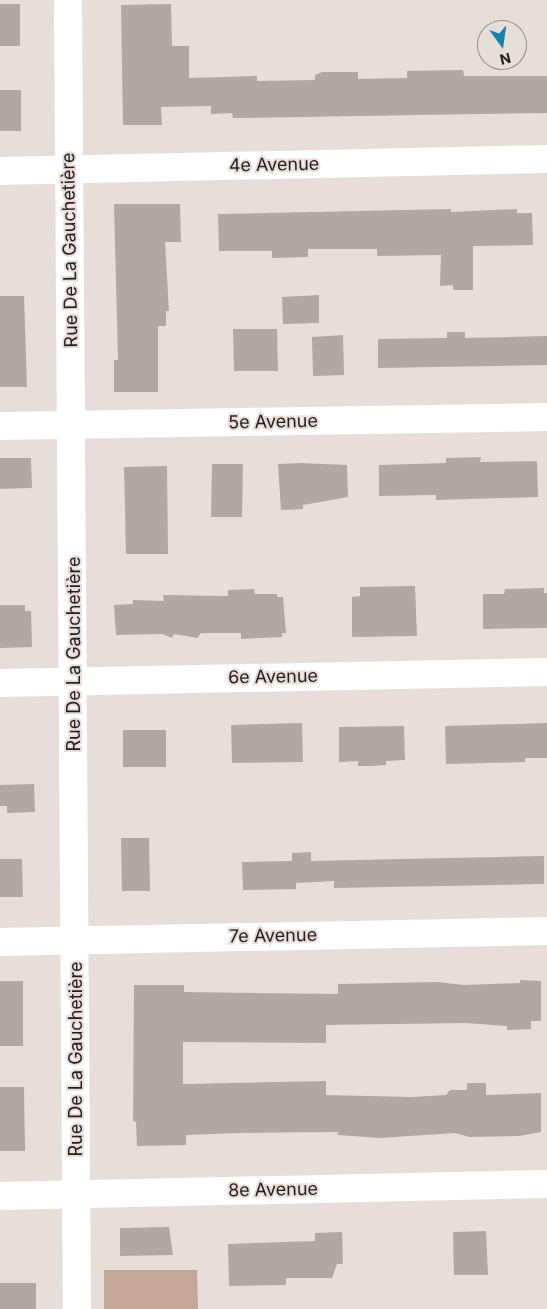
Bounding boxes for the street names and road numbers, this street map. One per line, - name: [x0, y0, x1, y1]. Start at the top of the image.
- street label: Rue De La Gauchetière: [58, 152, 82, 348]
- street label: 4e Avenue: [229, 153, 319, 177]
- street label: 5e Avenue: [228, 410, 318, 434]
- street label: Rue De La Gauchetière: [63, 557, 85, 751]
- street label: 6e Avenue: [228, 665, 318, 689]
- street label: 7e Avenue: [229, 924, 317, 948]
- street label: Rue De La Gauchetière: [65, 962, 87, 1156]
- street label: 8e Avenue: [228, 1178, 318, 1202]

